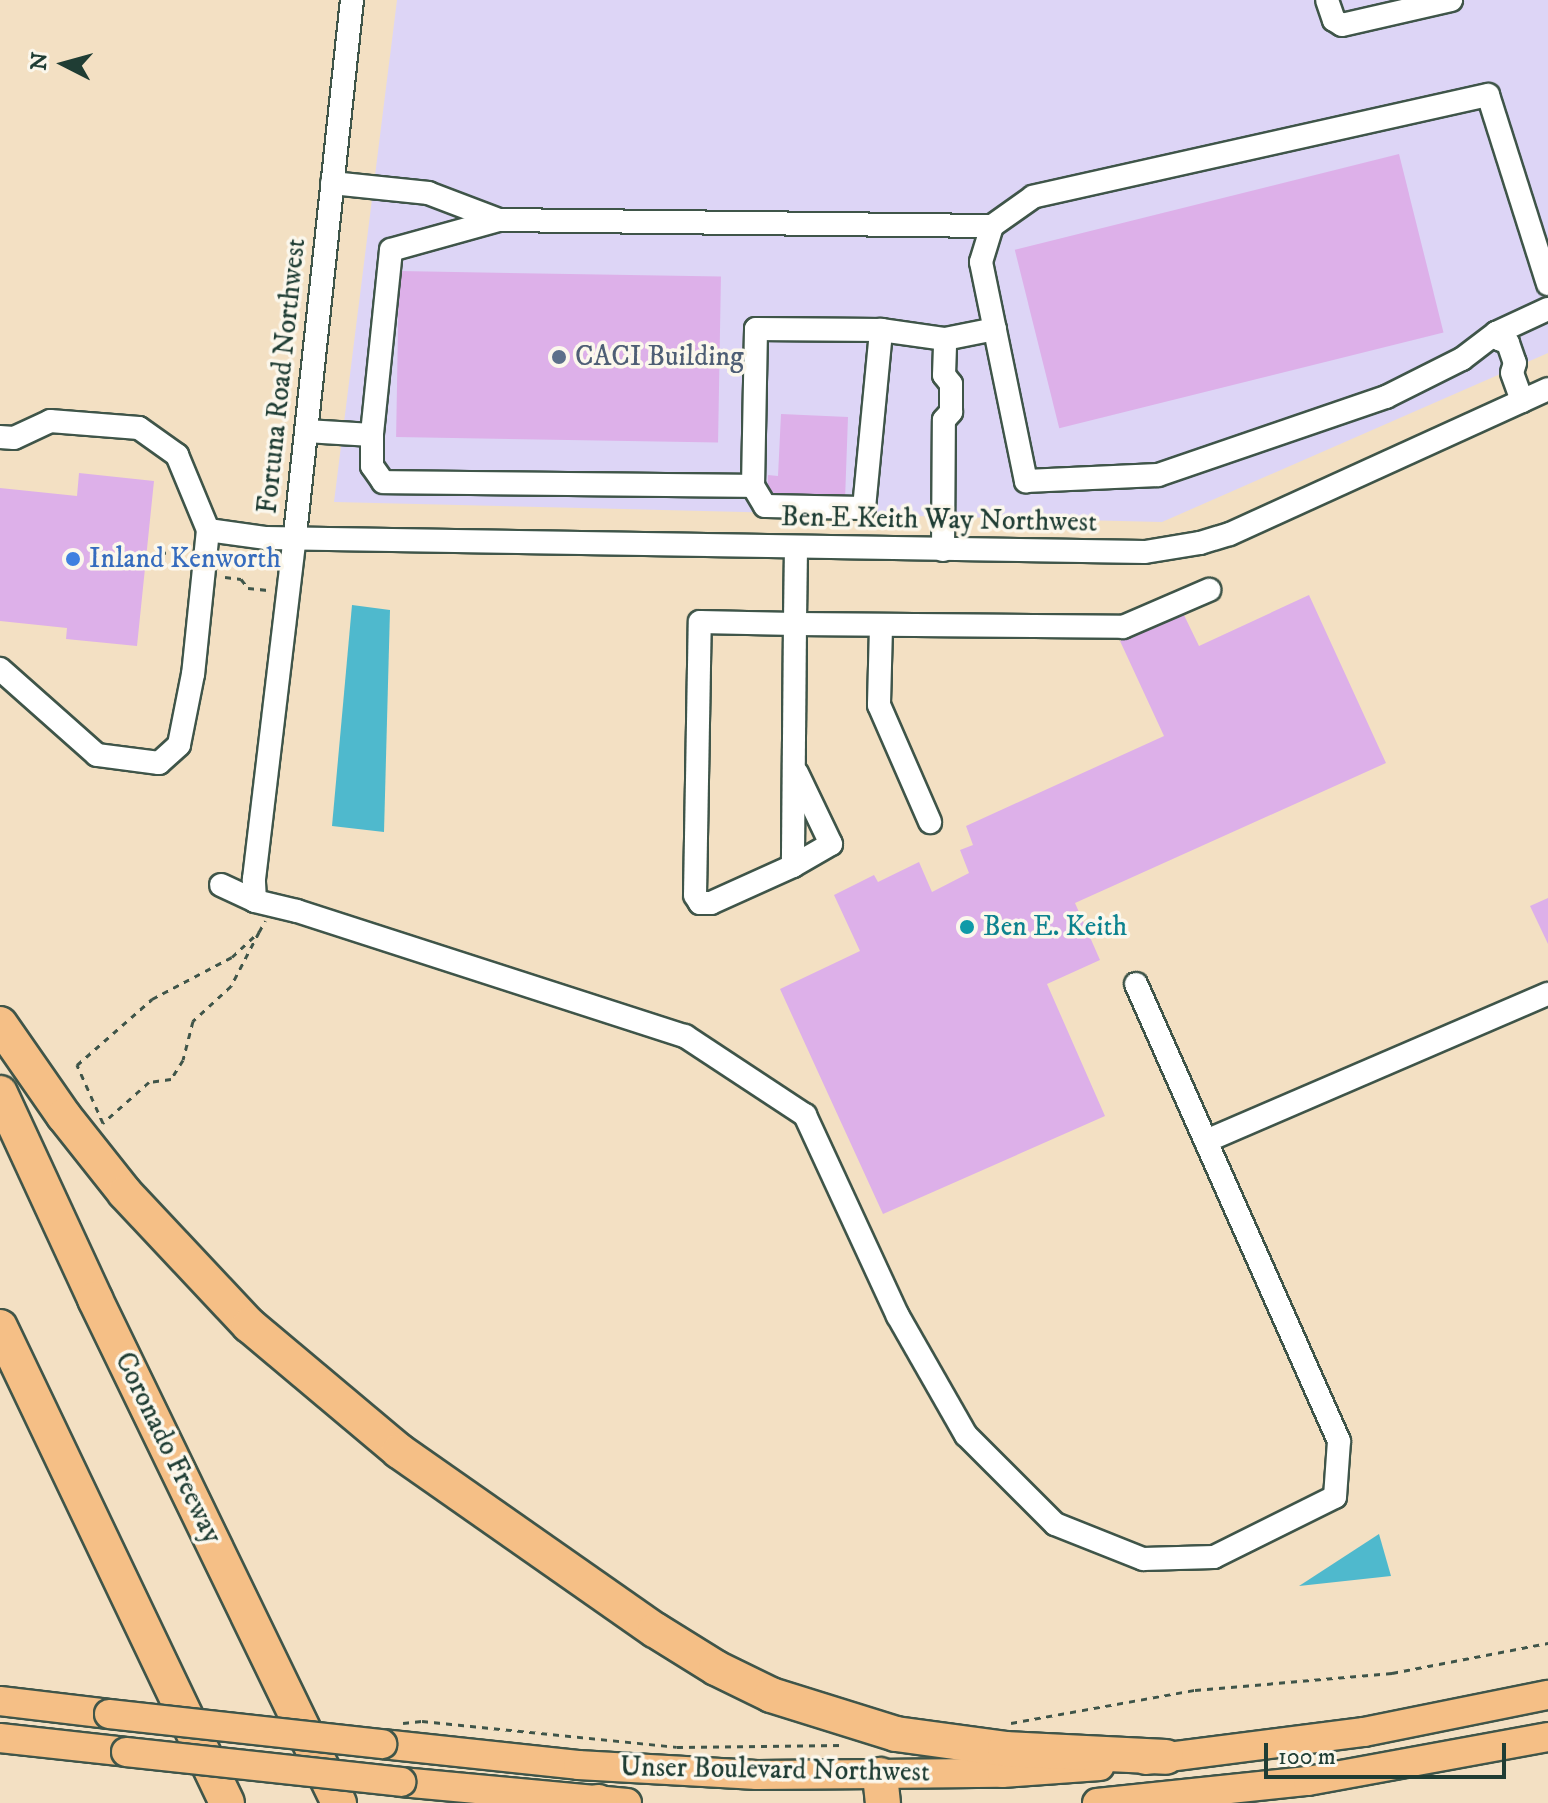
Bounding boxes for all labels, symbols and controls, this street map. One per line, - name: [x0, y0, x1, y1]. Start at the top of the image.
- north arrow: [24, 24, 104, 104]
- text: N: [25, 51, 54, 72]
- street label: Fortuna Road Northwest: [251, 237, 313, 515]
- place label: CACI Building: [575, 340, 744, 374]
- marker: CACI Building: [550, 348, 568, 366]
- street label: Ben E Keith Way Northwest: [781, 500, 1097, 540]
- place label: Inland Kenworth: [89, 542, 281, 576]
- marker: Inland Kenworth: [64, 550, 82, 568]
- place label: Ben E. Keith: [983, 910, 1127, 944]
- marker: Ben E. Keith: [958, 918, 976, 936]
- street label: Coronado Freeway: [107, 1347, 229, 1549]
- scale bar: [1268, 1727, 1510, 1777]
- text: 100 m: [1278, 1742, 1336, 1772]
- street label: Unser Boulevard Northwest: [620, 1750, 930, 1790]

